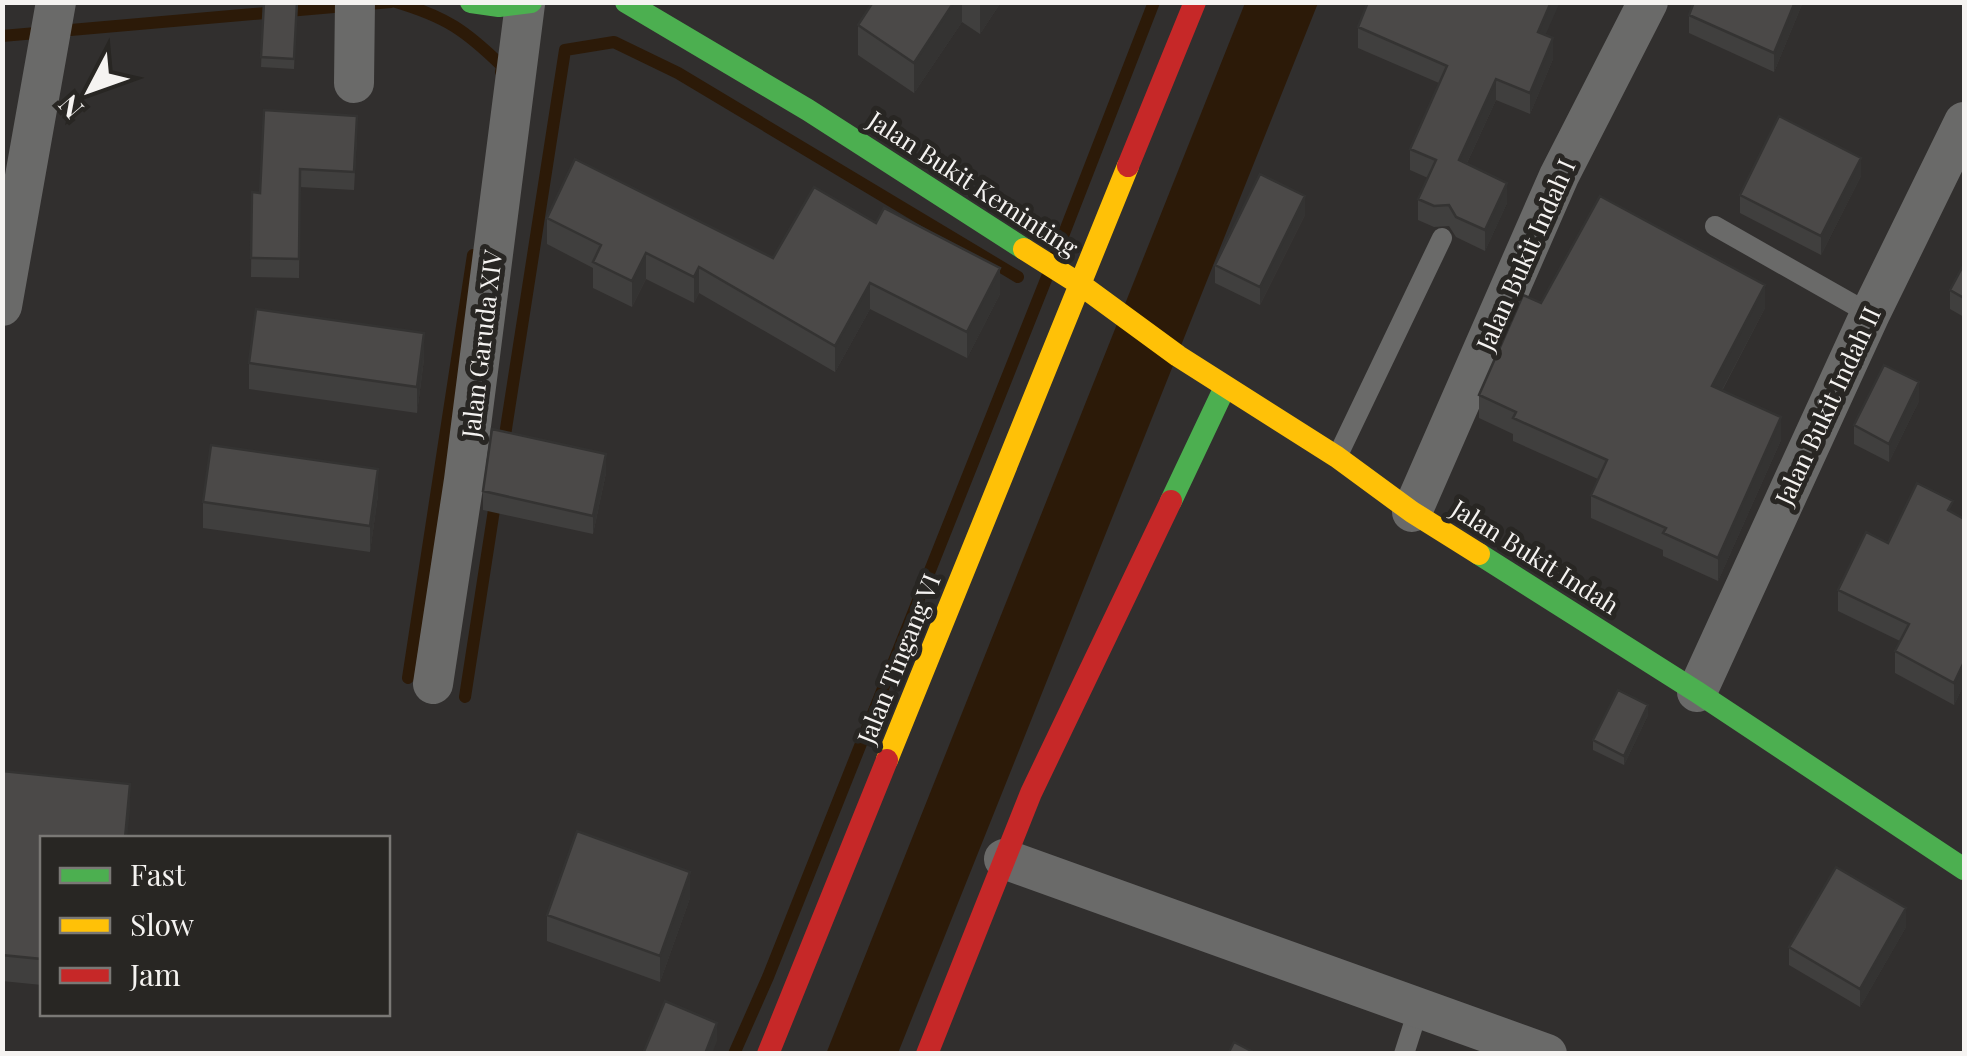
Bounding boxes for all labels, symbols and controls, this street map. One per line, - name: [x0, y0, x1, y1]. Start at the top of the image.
- north arrow: [40, 40, 140, 140]
- text: N: [49, 88, 91, 127]
- street label: Jalan Bukit Keminting: [862, 102, 1086, 264]
- street label: Jalan Bukit Indah I: [1467, 153, 1582, 356]
- street label: Jalan Garuda XIV: [452, 248, 508, 441]
- street label: Jalan Bukit Indah II: [1766, 301, 1887, 511]
- street label: Jalan Bukit Indah: [1445, 490, 1626, 621]
- street label: Jalan Tingang VI: [848, 569, 947, 749]
- legend: [40, 836, 390, 1016]
- text: Fast: [130, 854, 186, 894]
- text: Slow: [130, 904, 195, 944]
- text: Jam: [129, 954, 181, 994]

